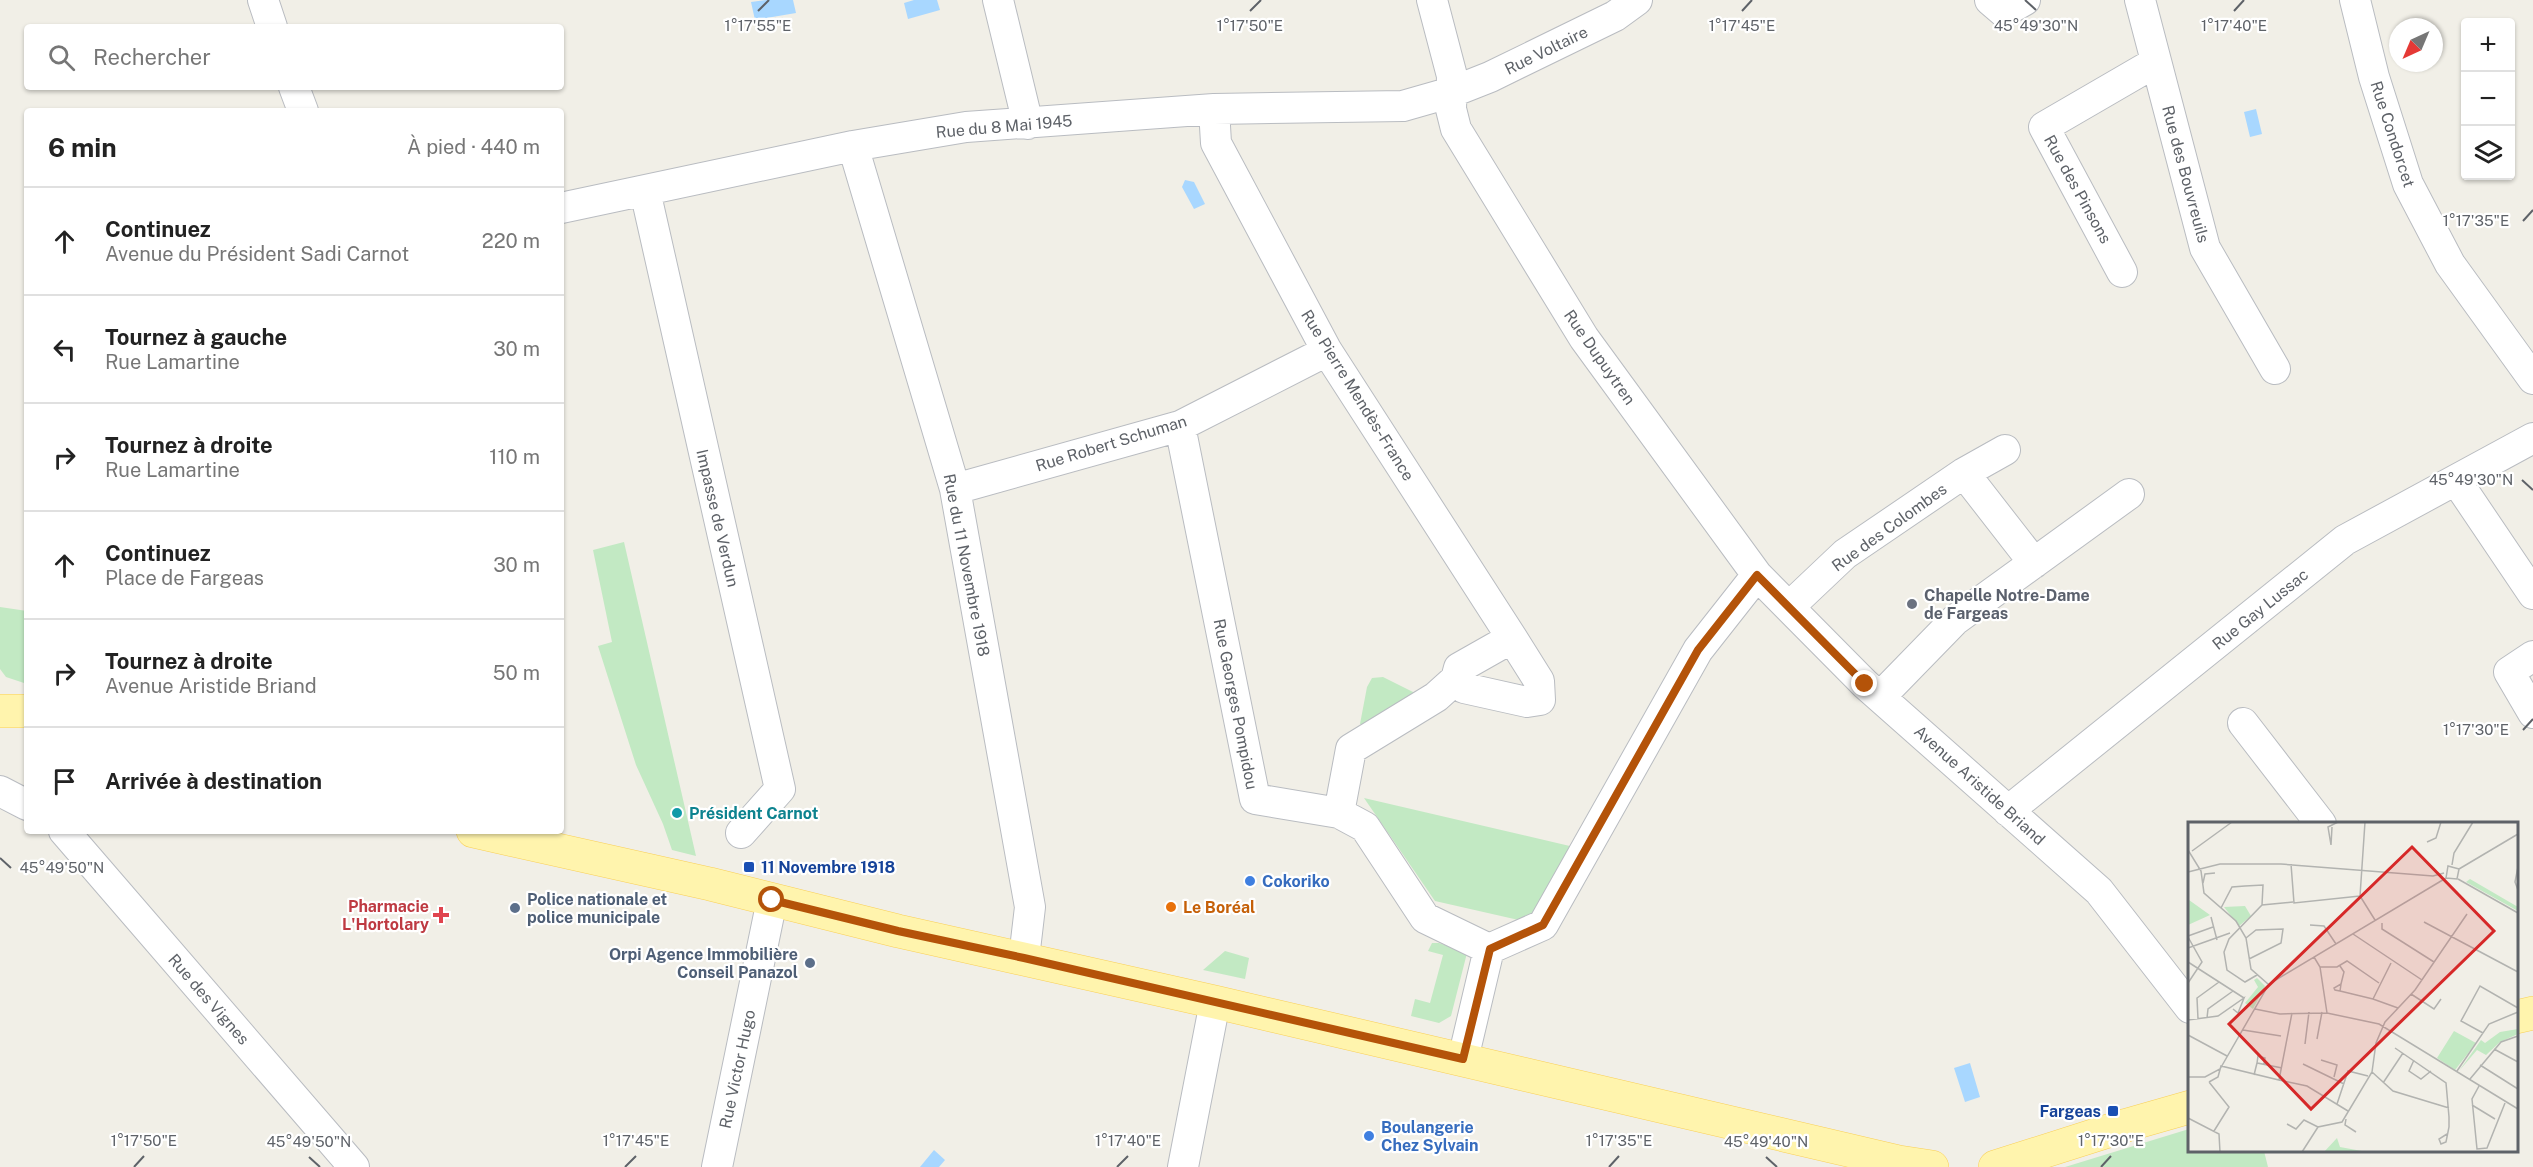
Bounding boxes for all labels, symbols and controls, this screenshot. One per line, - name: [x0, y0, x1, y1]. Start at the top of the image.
- text: 1°17'55"E: [725, 17, 791, 34]
- text: 1°17'50"E: [1217, 17, 1283, 34]
- text: 1°17'45"E: [1709, 17, 1775, 34]
- text: 45°49'30"N: [1994, 17, 2078, 34]
- text: 1°17'40"E: [2201, 17, 2267, 34]
- north arrow: [2389, 18, 2443, 72]
- map controls: [2461, 18, 2515, 180]
- button: +: [2461, 18, 2515, 72]
- street label: Rue Voltaire: [1502, 22, 1591, 79]
- search box: [24, 24, 564, 90]
- icon: search: [45, 41, 78, 74]
- text: Rechercher: [93, 44, 211, 70]
- button: −: [2461, 72, 2515, 126]
- street label: Rue Condorcet: [2366, 79, 2419, 190]
- street label: Rue des Bouvreuils: [2158, 103, 2213, 245]
- street label: Rue du 8 Mai 1945: [935, 111, 1073, 142]
- button: layers: [2461, 126, 2515, 180]
- text: 6 min: [48, 132, 117, 163]
- street label: Rue des Pinsons: [2040, 132, 2115, 247]
- text: À pied · 440 m: [407, 135, 540, 159]
- text: 1°17'35"E: [2443, 212, 2509, 229]
- text: Continuez: [105, 216, 211, 242]
- icon: ahead: [48, 225, 81, 258]
- text: 220 m: [482, 229, 540, 253]
- text: Avenue du Président Sadi Carnot: [105, 242, 409, 266]
- street label: Rue Pierre Mendès-France: [1297, 306, 1418, 484]
- street label: Rue Dupuytren: [1560, 306, 1639, 408]
- text: Tournez à gauche: [105, 324, 287, 350]
- icon: left: [48, 333, 81, 366]
- text: 30 m: [493, 337, 540, 361]
- text: Rue Lamartine: [105, 350, 240, 374]
- street label: Rue Robert Schuman: [1033, 411, 1189, 476]
- text: Tournez à droite: [105, 432, 273, 458]
- icon: right: [48, 441, 81, 474]
- text: 110 m: [489, 445, 540, 469]
- street label: Impasse de Verdun: [692, 447, 743, 589]
- text: Rue Lamartine: [105, 458, 240, 482]
- text: 45°49'30"N: [2429, 471, 2513, 488]
- street label: Rue du 11 Novembre 1918: [939, 472, 994, 658]
- street label: Rue des Colombes: [1828, 479, 1950, 575]
- text: Continuez: [105, 540, 211, 566]
- icon: ahead: [48, 549, 81, 582]
- text: 30 m: [493, 553, 540, 577]
- street label: Rue Gay Lussac: [2209, 565, 2312, 654]
- text: Place de Fargeas: [105, 566, 264, 590]
- place label: Chapelle Notre-Dame de Fargeas: [1924, 586, 2090, 623]
- marker: Chapelle Notre-Dame de Fargeas: [1905, 597, 1919, 611]
- street label: Rue Georges Pompidou: [1210, 617, 1261, 791]
- text: Tournez à droite: [105, 648, 273, 674]
- icon: right: [48, 657, 81, 690]
- text: 50 m: [493, 661, 540, 685]
- route end: [1851, 670, 1877, 696]
- text: Avenue Aristide Briand: [105, 674, 317, 698]
- text: 1°17'30"E: [2443, 721, 2509, 738]
- street label: Avenue Aristide Briand: [1910, 722, 2049, 849]
- icon: arrive: [48, 765, 81, 798]
- text: Arrivée à destination: [105, 768, 322, 794]
- place label: Président Carnot: [689, 804, 819, 823]
- marker: Président Carnot: [670, 806, 684, 820]
- inset map: [2188, 822, 2518, 1152]
- place label: 11 Novembre 1918: [761, 858, 896, 877]
- text: 45°49'50"N: [20, 859, 104, 876]
- marker: 11 Novembre 1918: [742, 860, 756, 874]
- place label: Cokoriko: [1262, 872, 1330, 891]
- marker: Cokoriko: [1243, 874, 1257, 888]
- route start: [758, 886, 784, 912]
- place label: Police nationale et police municipale: [527, 890, 668, 927]
- place label: Pharmacie L'Hortolary: [342, 897, 429, 934]
- place label: Le Boréal: [1183, 898, 1255, 917]
- marker: Le Boréal: [1164, 900, 1178, 914]
- marker: Police nationale et police municipale: [508, 901, 522, 915]
- marker: Pharmacie L'Hortolary: [434, 908, 448, 922]
- place label: Orpi Agence Immobilière Conseil Panazol: [609, 945, 798, 982]
- street label: Rue des Vignes: [164, 950, 253, 1048]
- marker: Orpi Agence Immobilière Conseil Panazol: [803, 956, 817, 970]
- street label: Rue Victor Hugo: [716, 1008, 759, 1130]
- place label: Fargeas: [2039, 1102, 2101, 1121]
- marker: Fargeas: [2106, 1104, 2120, 1118]
- place label: Boulangerie Chez Sylvain: [1381, 1118, 1478, 1155]
- marker: Boulangerie Chez Sylvain: [1362, 1129, 1376, 1143]
- text: 1°17'50"E: [111, 1132, 177, 1149]
- text: 1°17'45"E: [603, 1132, 669, 1149]
- text: 1°17'40"E: [1095, 1132, 1161, 1149]
- text: 1°17'35"E: [1586, 1132, 1652, 1149]
- text: 1°17'30"E: [2078, 1132, 2144, 1149]
- text: 45°49'50"N: [267, 1133, 351, 1150]
- text: 45°49'40"N: [1724, 1133, 1808, 1150]

